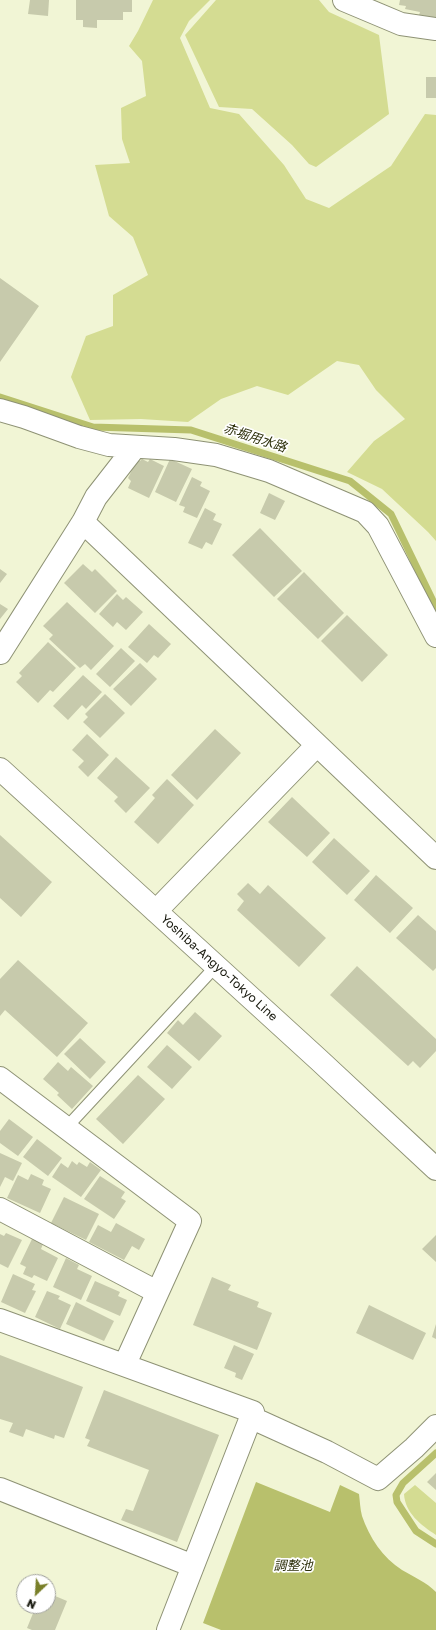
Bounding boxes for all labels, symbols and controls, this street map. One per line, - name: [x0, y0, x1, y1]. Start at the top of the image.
- water label: 赤堀用水路: [222, 421, 288, 455]
- street label: Yoshiba-Angyo-Tokyo Line: [158, 912, 280, 1024]
- water label: 調整池: [274, 1558, 312, 1574]
- north arrow: [16, 1574, 56, 1614]
- text: N: [25, 1597, 38, 1612]

